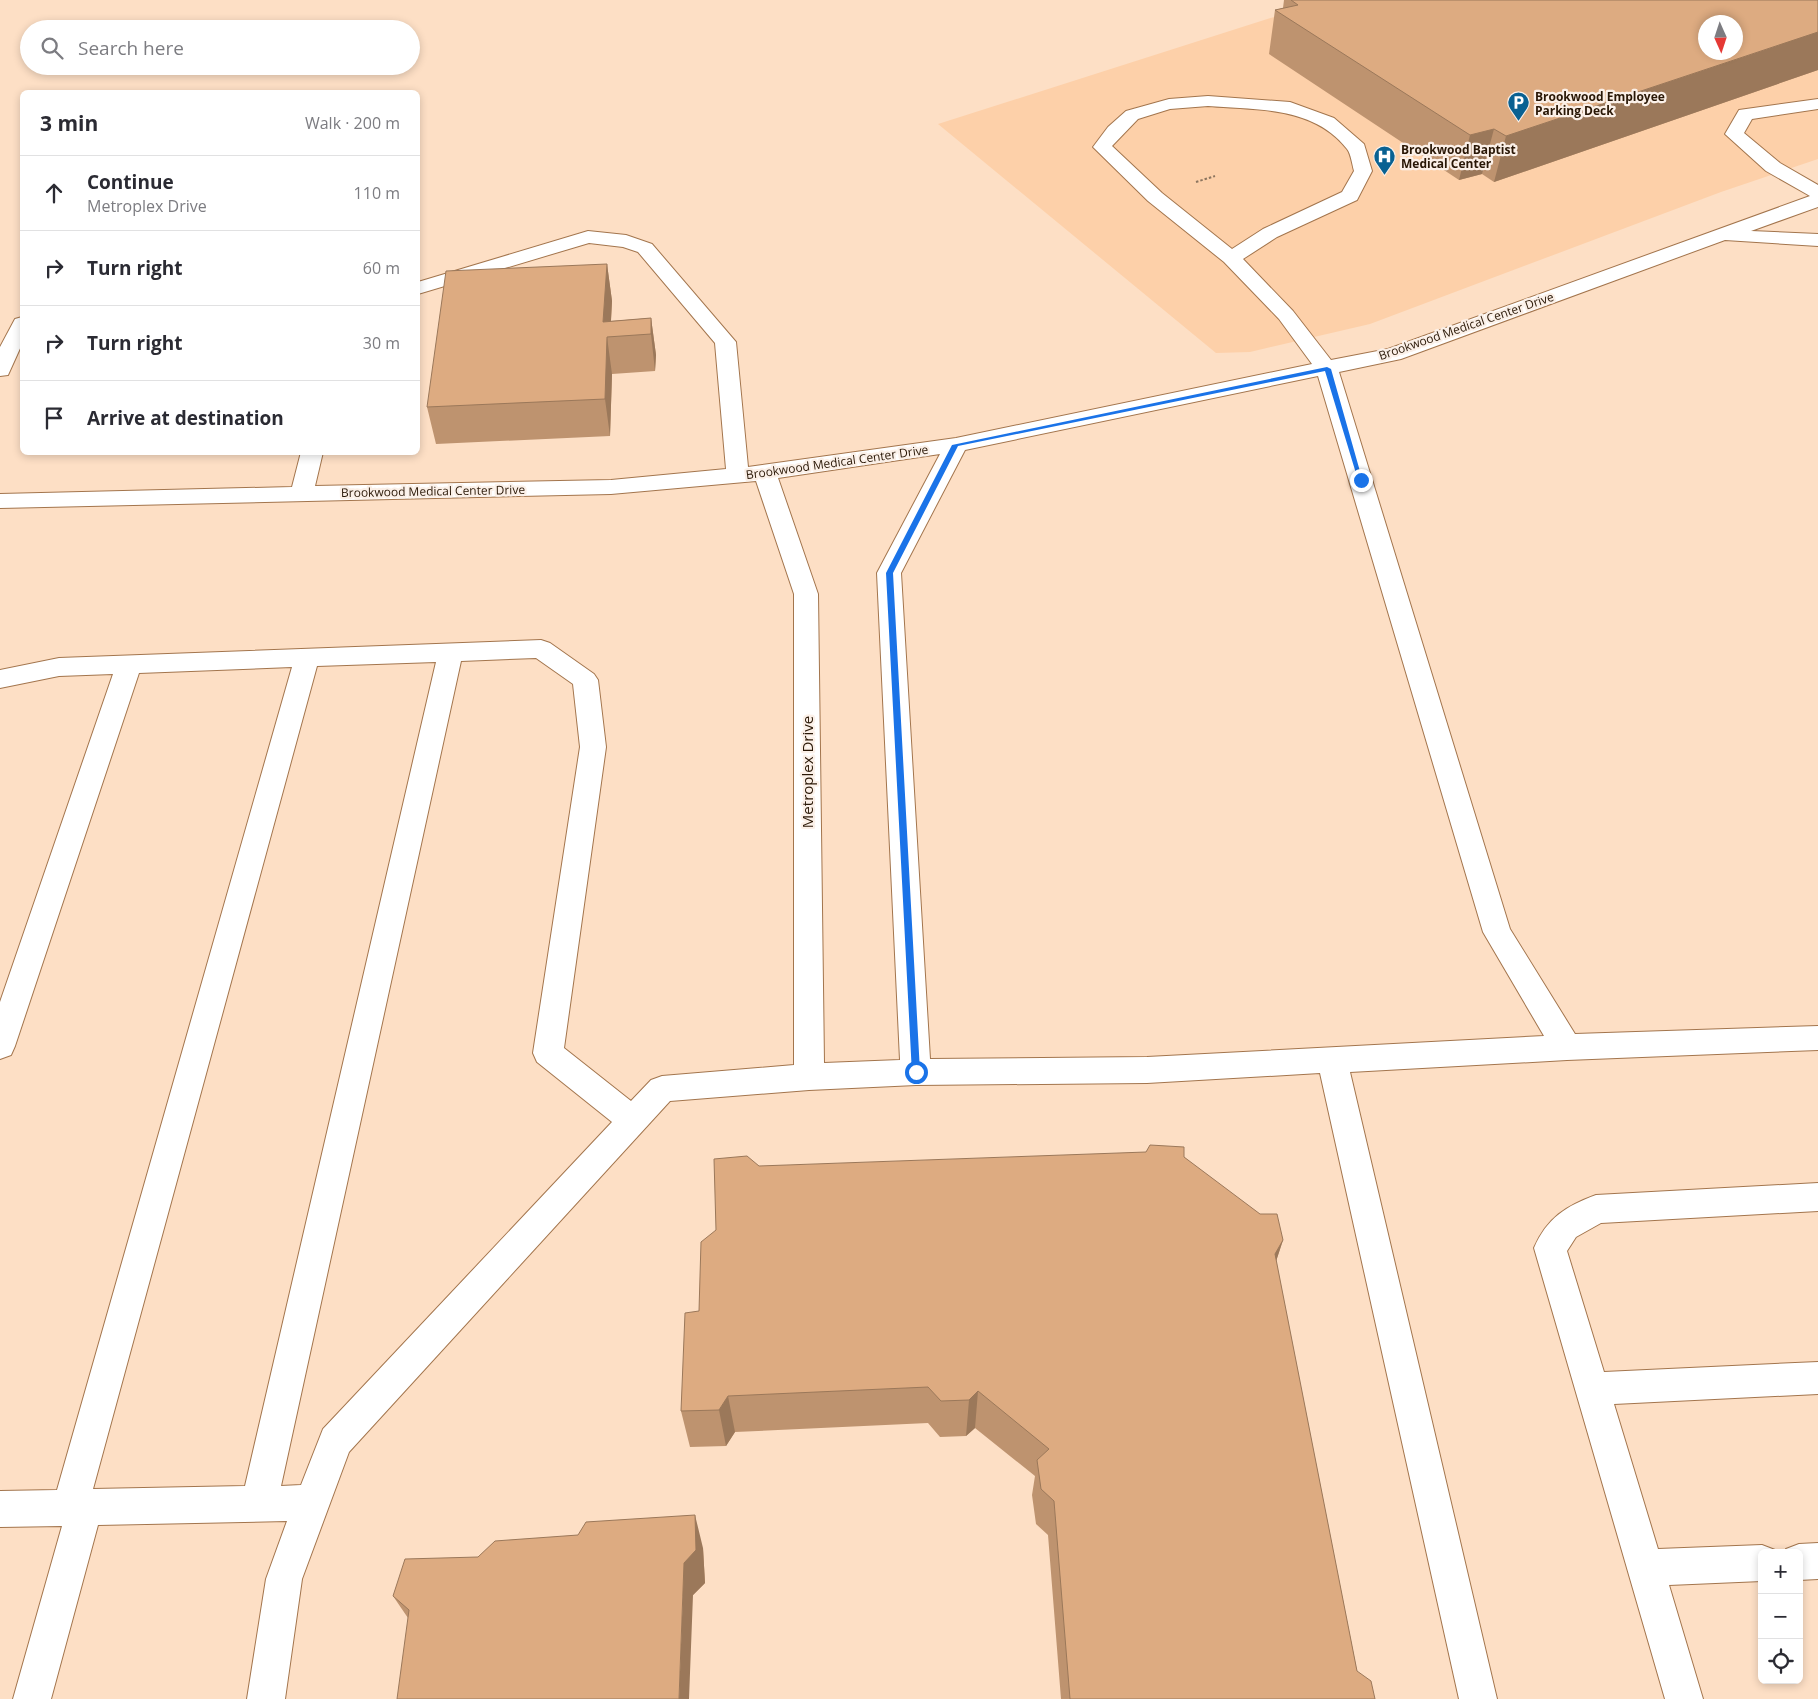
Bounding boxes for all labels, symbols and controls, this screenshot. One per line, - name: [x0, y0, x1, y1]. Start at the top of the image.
- north arrow: [1698, 15, 1743, 60]
- search box: [20, 20, 420, 75]
- icon: search: [38, 34, 66, 62]
- text: Search here: [78, 35, 184, 61]
- place label: Brookwood Employee Parking Deck: [1535, 88, 1665, 119]
- parking icon: Brookwood Employee Parking Deck: [1507, 91, 1531, 122]
- text: 3 min: [40, 109, 98, 137]
- text: Walk · 200 m: [305, 112, 400, 134]
- place label: Brookwood Baptist Medical Center: [1401, 141, 1516, 172]
- hospital icon: Brookwood Baptist Medical Center: [1373, 144, 1397, 175]
- text: Continue: [87, 169, 174, 195]
- icon: ahead: [40, 179, 68, 207]
- text: 110 m: [354, 182, 400, 204]
- text: Metroplex Drive: [87, 195, 207, 217]
- icon: right: [40, 254, 68, 282]
- text: Turn right: [87, 255, 182, 281]
- text: 60 m: [363, 257, 400, 279]
- street label: Brookwood Medical Center Drive: [1376, 288, 1556, 364]
- icon: right: [40, 329, 68, 357]
- text: Turn right: [87, 330, 182, 356]
- text: 30 m: [363, 332, 400, 354]
- icon: arrive: [40, 404, 68, 432]
- text: Arrive at destination: [87, 405, 284, 431]
- street label: Brookwood Medical Center Drive: [745, 441, 930, 483]
- route end: [1350, 469, 1373, 492]
- street label: Brookwood Medical Center Drive: [341, 481, 525, 501]
- street label: Metroplex Drive: [797, 716, 817, 828]
- route start: [905, 1061, 928, 1084]
- map controls: [1758, 1549, 1803, 1684]
- button: +: [1758, 1549, 1803, 1594]
- button: −: [1758, 1594, 1803, 1639]
- button: locate: [1758, 1639, 1803, 1684]

